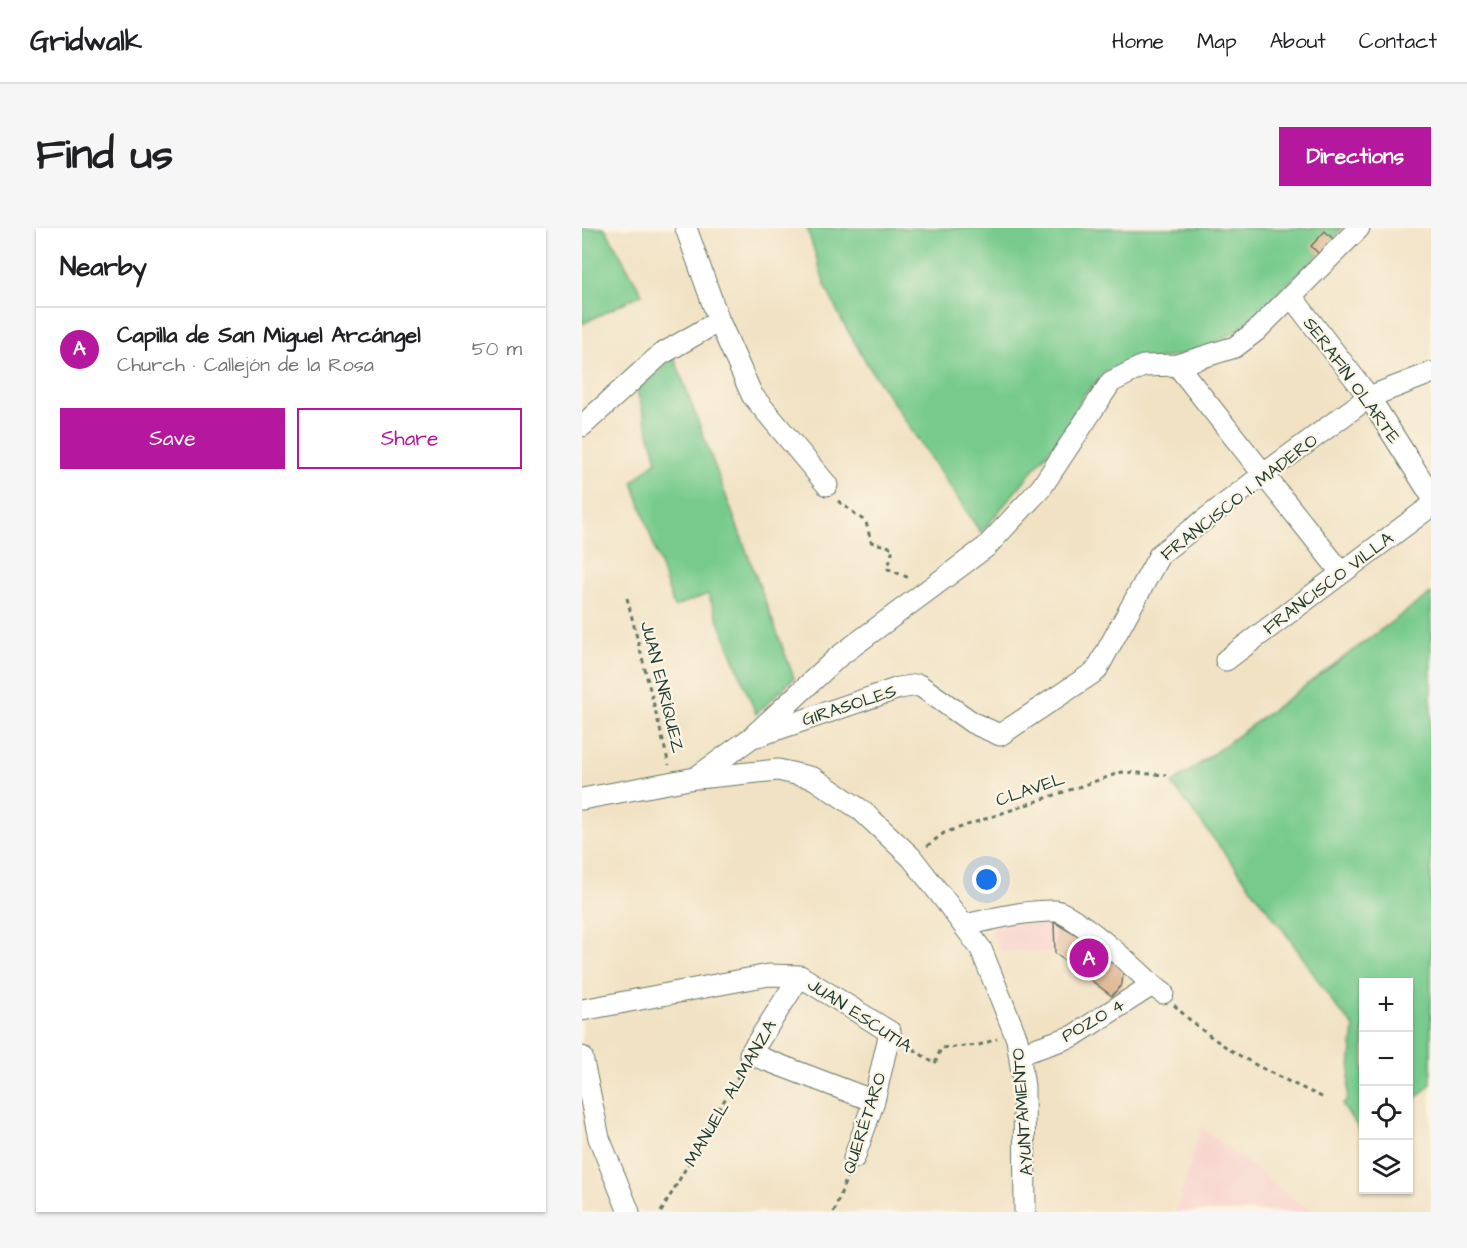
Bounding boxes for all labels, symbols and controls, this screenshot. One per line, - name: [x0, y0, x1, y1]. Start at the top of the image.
- text: Gridwalk: [30, 22, 142, 61]
- text: Home: [1112, 27, 1164, 56]
- text: Map: [1197, 27, 1237, 56]
- text: About: [1270, 27, 1326, 56]
- text: Contact: [1359, 27, 1437, 56]
- text: Find us: [36, 127, 173, 185]
- button: Directions: [1279, 127, 1431, 186]
- text: Nearby: [60, 249, 147, 285]
- street label: SERAFÍN OLARTE: [1297, 312, 1406, 449]
- text: Capilla de San Miguel Arcángel: [117, 320, 421, 351]
- text: A: [73, 335, 86, 363]
- text: 50 m: [472, 335, 522, 363]
- text: Church · Callejón de la Rosa: [117, 351, 374, 379]
- button: Save: [60, 408, 285, 469]
- button: Share: [297, 408, 522, 469]
- street label: FRANCISCO I. MADERO: [1155, 428, 1323, 567]
- street label: FRANCISCO VILLA: [1258, 526, 1399, 641]
- street label: JUAN ENRÍQUEZ: [634, 619, 691, 756]
- street label: GIRASOLES: [799, 678, 900, 732]
- street label: CLAVEL: [992, 766, 1068, 813]
- your location: [972, 865, 1001, 894]
- pin: A: [1070, 936, 1108, 980]
- street label: JUAN ESCUTIA: [803, 972, 917, 1059]
- map controls: [1359, 978, 1413, 1194]
- button: +: [1359, 978, 1413, 1032]
- street label: POZO 4: [1057, 992, 1129, 1049]
- street label: MANUEL ALMANZA: [678, 1015, 783, 1171]
- button: −: [1359, 1032, 1413, 1086]
- street label: AYUNTAMIENTO: [1006, 1047, 1039, 1177]
- street label: QUERÉTARO: [836, 1069, 893, 1177]
- button: locate: [1359, 1086, 1413, 1140]
- button: layers: [1359, 1140, 1413, 1194]

